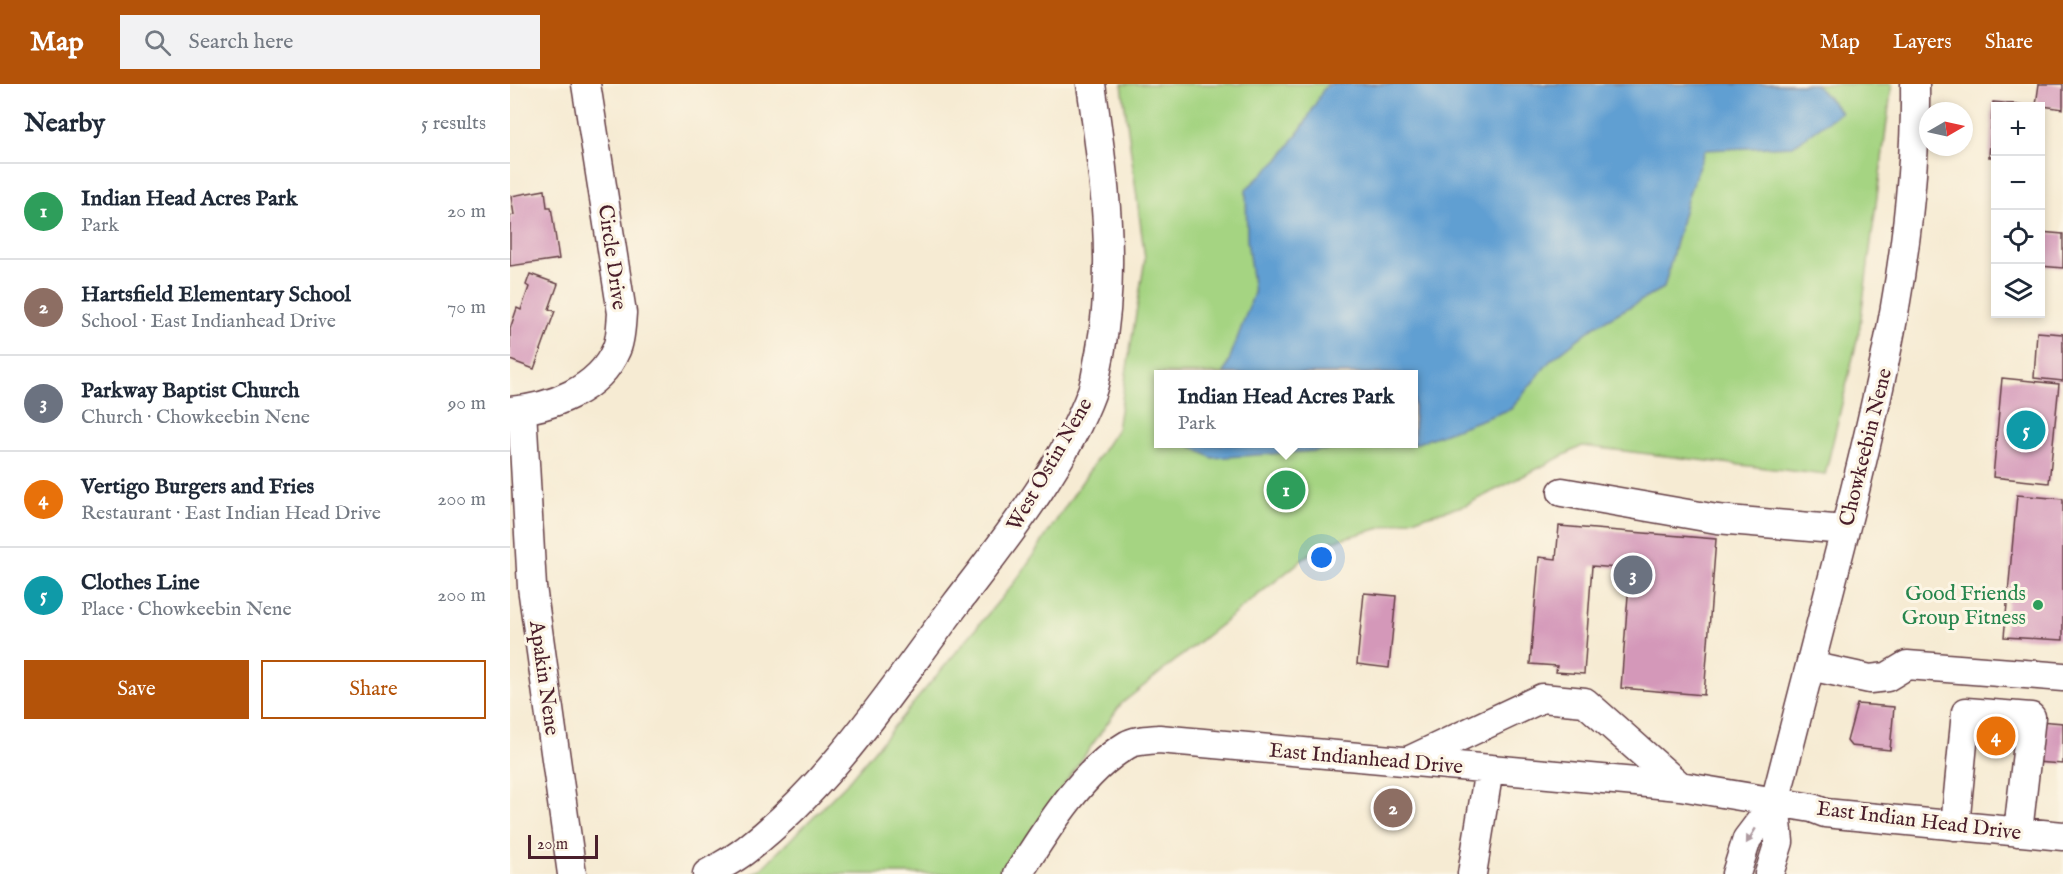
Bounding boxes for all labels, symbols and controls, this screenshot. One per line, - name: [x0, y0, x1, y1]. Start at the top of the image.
- search box: [120, 15, 540, 69]
- text: Map: [30, 25, 84, 60]
- icon: search: [141, 26, 174, 59]
- text: Search here: [189, 28, 293, 56]
- text: Map: [1820, 29, 1860, 56]
- text: Layers: [1893, 29, 1952, 56]
- text: Share: [1985, 29, 2033, 56]
- north arrow: [1919, 102, 1973, 156]
- map controls: [1991, 102, 2045, 318]
- button: +: [1991, 102, 2045, 156]
- text: Nearby: [24, 107, 105, 140]
- text: 5 results: [421, 111, 486, 136]
- button: −: [1991, 156, 2045, 210]
- text: Indian Head Acres Park: [81, 185, 297, 213]
- text: 1: [40, 199, 47, 224]
- text: 20 m: [447, 199, 486, 224]
- street label: Circle Drive: [591, 203, 632, 312]
- button: locate: [1991, 210, 2045, 264]
- text: Park: [81, 213, 119, 238]
- button: layers: [1991, 264, 2045, 318]
- text: Hartsfield Elementary School: [81, 281, 351, 309]
- text: 2: [39, 295, 48, 320]
- text: 70 m: [447, 295, 486, 320]
- text: School · East Indianhead Drive: [81, 309, 336, 334]
- street label: Chowkeebin Nene: [1834, 365, 1899, 529]
- popup: [1154, 370, 1418, 448]
- text: Parkway Baptist Church: [81, 377, 300, 405]
- text: Indian Head Acres Park: [1178, 383, 1394, 411]
- text: 3: [40, 391, 47, 416]
- text: 90 m: [448, 391, 486, 416]
- street label: West Ostin Nene: [1001, 393, 1099, 536]
- text: Church · Chowkeebin Nene: [81, 405, 310, 430]
- pin: 5: [2006, 408, 2046, 452]
- text: Park: [1178, 411, 1216, 436]
- pin: 1: [1266, 468, 1306, 512]
- text: Vertigo Burgers and Fries: [81, 473, 314, 501]
- text: 4: [39, 487, 48, 512]
- text: 200 m: [437, 487, 486, 512]
- text: Restaurant · East Indian Head Drive: [81, 501, 381, 526]
- your location: [1307, 543, 1336, 572]
- pin: 3: [1614, 552, 1652, 598]
- text: Clothes Line: [81, 569, 200, 597]
- place label: Good Friends Group Fitness: [1902, 581, 2026, 632]
- text: 5: [40, 583, 47, 608]
- text: 200 m: [437, 583, 486, 608]
- text: Place · Chowkeebin Nene: [81, 597, 292, 622]
- marker: Good Friends Group Fitness: [2031, 598, 2045, 612]
- street label: Apakin Nene: [522, 618, 565, 738]
- button: Save: [24, 660, 249, 719]
- button: Share: [261, 660, 486, 719]
- pin: 4: [1976, 714, 2016, 758]
- street label: East Indianhead Drive: [1268, 738, 1464, 781]
- pin: 2: [1374, 786, 1412, 830]
- street label: East Indian Head Drive: [1815, 796, 2023, 847]
- one-way arrow: [1745, 827, 1756, 844]
- scale bar: [528, 832, 598, 860]
- text: 20 m: [537, 835, 568, 855]

